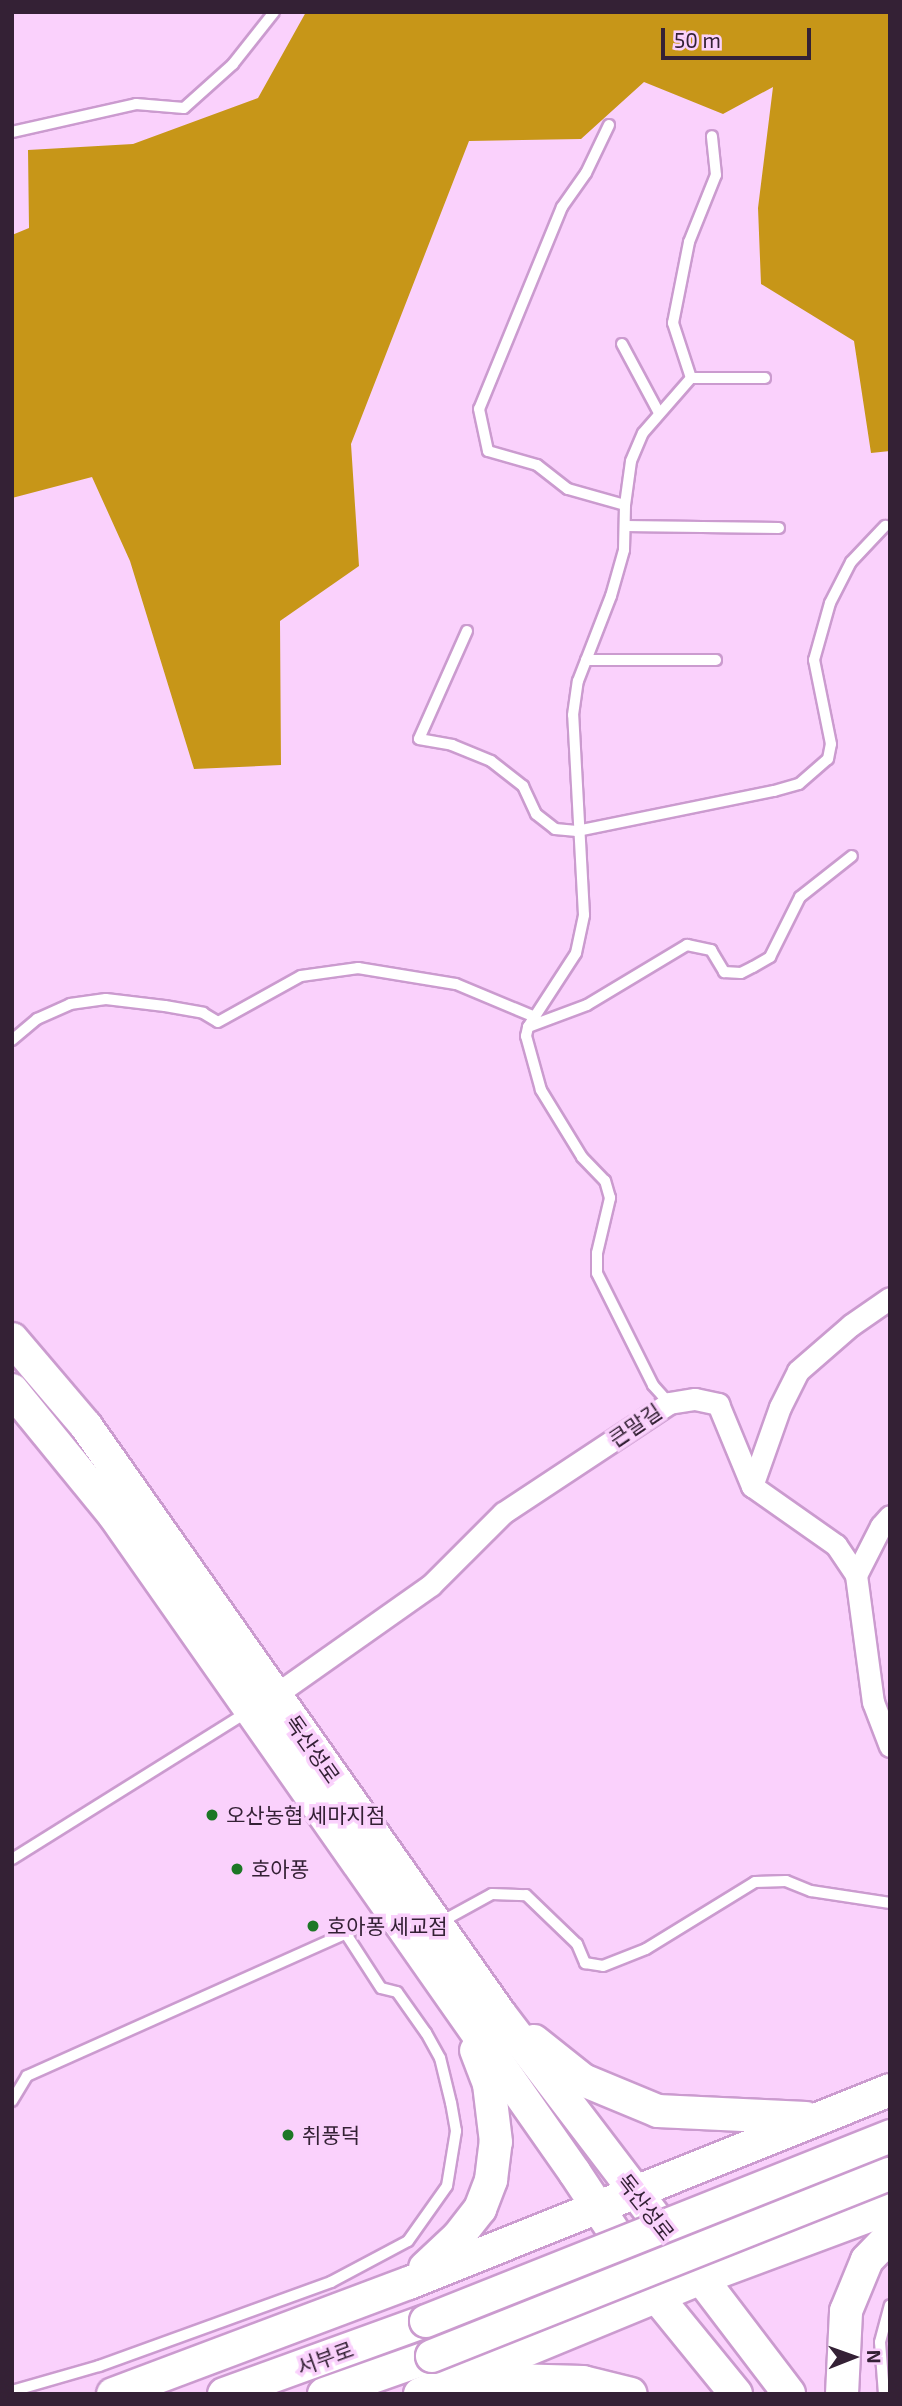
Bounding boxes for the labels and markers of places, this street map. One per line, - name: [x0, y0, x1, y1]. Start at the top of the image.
- place label: 오산농협 세마지점: [226, 1802, 385, 1828]
- marker: 오산농협 세마지점: [204, 1807, 220, 1823]
- place label: 호아퐁: [251, 1856, 309, 1882]
- marker: 호아퐁: [229, 1861, 245, 1877]
- place label: 호아퐁 세교점: [327, 1913, 448, 1939]
- marker: 호아퐁 세교점: [305, 1918, 321, 1934]
- place label: 취풍덕: [302, 2122, 360, 2148]
- marker: 취풍덕: [280, 2127, 296, 2143]

